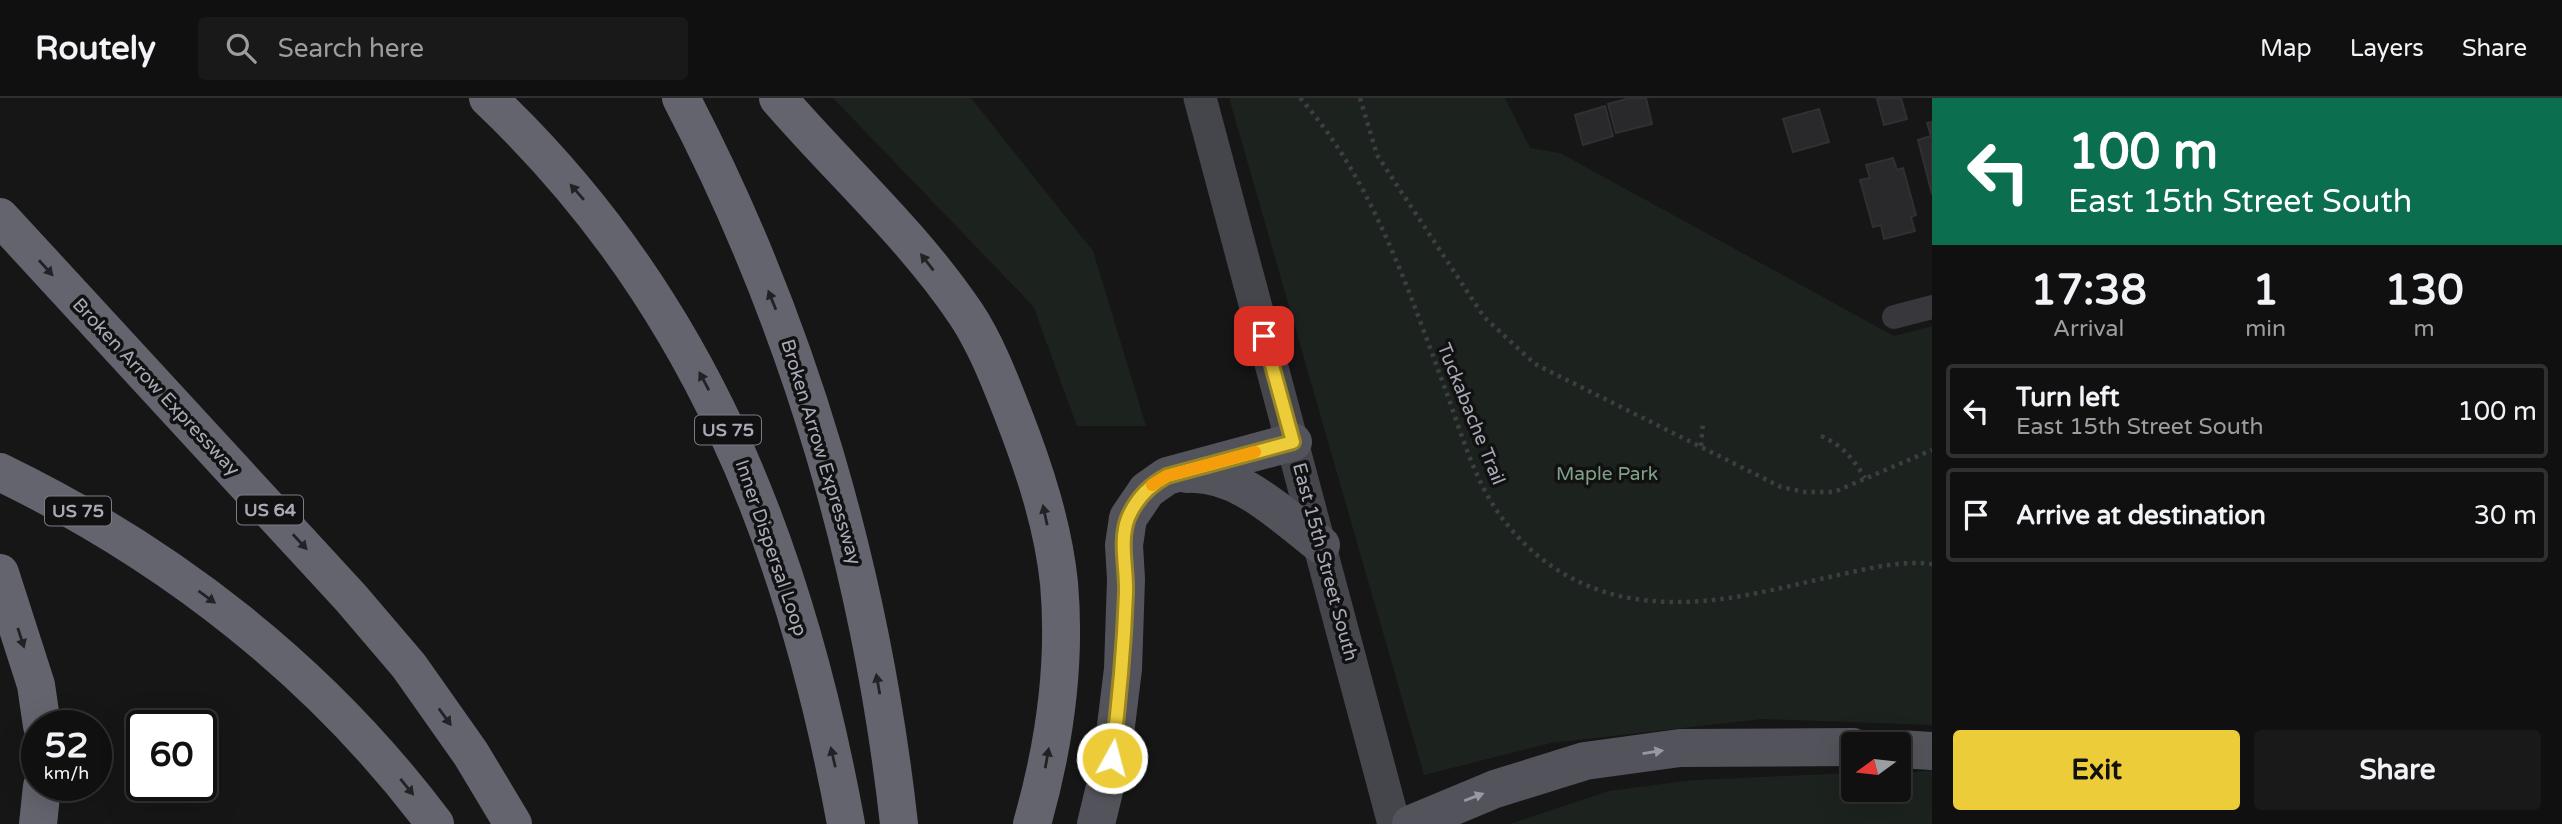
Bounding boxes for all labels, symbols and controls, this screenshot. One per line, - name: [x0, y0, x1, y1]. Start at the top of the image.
- search box: [198, 17, 688, 80]
- text: Routely: [35, 29, 156, 68]
- icon: search: [222, 29, 260, 67]
- text: Search here: [278, 33, 424, 64]
- text: Map: [2260, 34, 2312, 63]
- text: Layers: [2350, 34, 2424, 63]
- text: Share: [2462, 34, 2527, 63]
- text: 100 m: [2068, 123, 2218, 182]
- icon: left: [1953, 126, 2044, 217]
- text: East 15th Street South: [2068, 183, 2412, 221]
- one-way arrow: [570, 184, 585, 201]
- one-way arrow: [920, 253, 935, 270]
- one-way arrow: [37, 259, 53, 276]
- text: 17:38: [2030, 265, 2147, 316]
- text: 1: [2252, 265, 2279, 316]
- text: 130: [2384, 265, 2464, 316]
- one-way arrow: [767, 289, 778, 310]
- street label: Broken Arrow Expressway: [68, 294, 244, 480]
- pin: [1234, 306, 1294, 366]
- text: Arrival: [2053, 315, 2124, 343]
- text: min: [2245, 315, 2286, 343]
- text: m: [2413, 315, 2435, 343]
- icon: arrive: [1245, 317, 1283, 355]
- street label: Broken Arrow Expressway: [776, 337, 866, 567]
- street label: Tuckabache Trail: [1433, 340, 1509, 488]
- one-way arrow: [698, 371, 709, 391]
- text: Turn left: [2016, 382, 2119, 413]
- icon: left: [1957, 392, 1995, 430]
- text: 100 m: [2457, 396, 2537, 427]
- text: East 15th Street South: [2016, 413, 2263, 441]
- road number: US 75: [695, 416, 761, 444]
- street label: Inner Dispersal Loop: [731, 457, 811, 639]
- street label: East 15th Street South: [1288, 460, 1362, 664]
- park label: Maple Park: [1556, 463, 1658, 485]
- road number: US 75: [45, 496, 111, 526]
- road number: US 64: [237, 496, 303, 524]
- icon: arrive: [1957, 496, 1995, 534]
- text: Arrive at destination: [2016, 500, 2266, 531]
- text: 30 m: [2474, 500, 2537, 531]
- one-way arrow: [1040, 504, 1051, 526]
- one-way arrow: [292, 533, 308, 551]
- one-way arrow: [198, 590, 216, 604]
- one-way arrow: [17, 627, 27, 648]
- one-way arrow: [872, 673, 883, 695]
- one-way arrow: [438, 708, 452, 726]
- speed limit sign: 60: [126, 710, 217, 801]
- position arrow: [1075, 721, 1149, 795]
- text: 52: [45, 725, 88, 767]
- button: Exit: [1953, 730, 2240, 810]
- button: Share: [2254, 730, 2541, 810]
- north arrow: [1841, 732, 1911, 802]
- map controls: [1841, 732, 1911, 802]
- one-way arrow: [828, 746, 839, 768]
- one-way arrow: [1042, 746, 1053, 768]
- one-way arrow: [1642, 746, 1664, 757]
- text: km/h: [44, 762, 89, 784]
- one-way arrow: [399, 777, 414, 795]
- one-way arrow: [1463, 791, 1484, 802]

